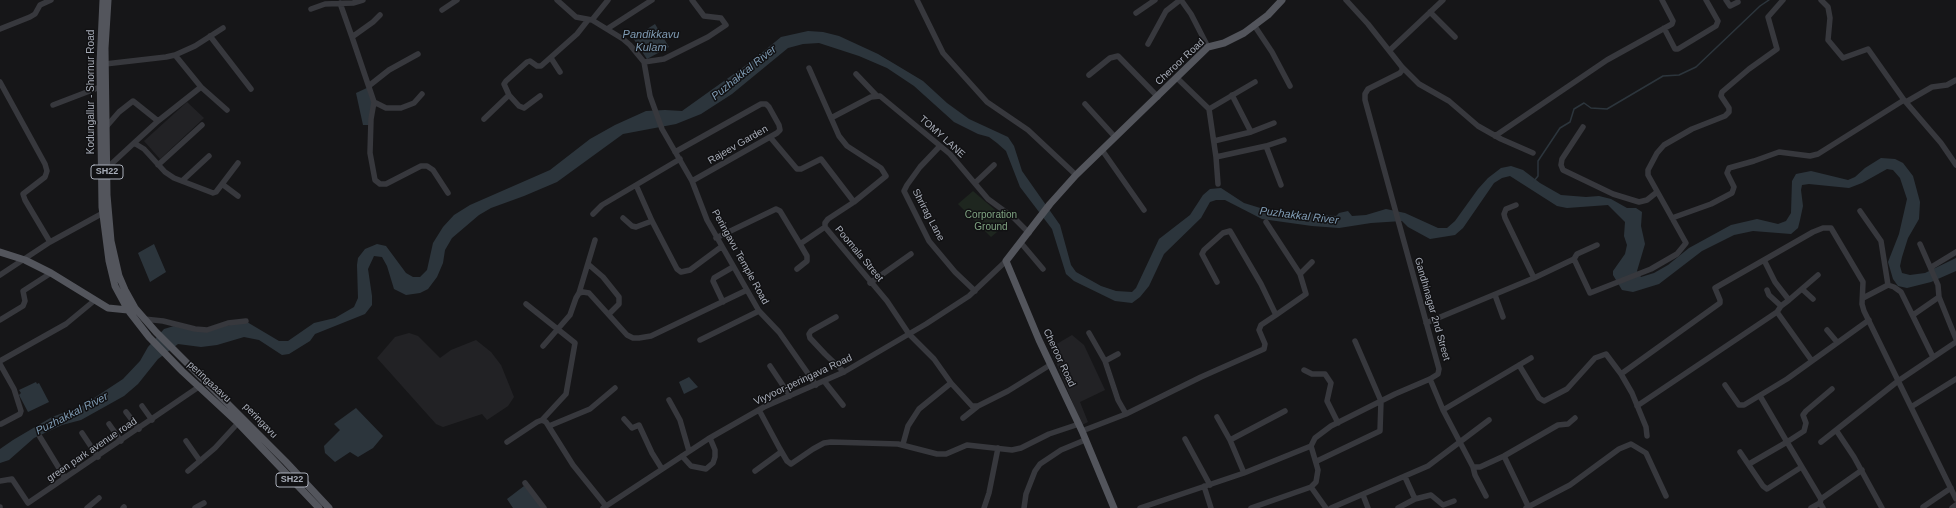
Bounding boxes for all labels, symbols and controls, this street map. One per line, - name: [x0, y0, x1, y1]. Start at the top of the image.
- water label: Pandikkavu Kulam: [623, 28, 679, 54]
- street label: Kodungallur - Shornur Road: [85, 30, 97, 154]
- street label: Cheroor Road: [1153, 36, 1207, 88]
- water label: Puzhakkal River: [709, 43, 779, 103]
- street label: TOMY LANE: [917, 113, 967, 161]
- street label: Rajeev Garden: [706, 123, 770, 167]
- road number: SH22: [91, 165, 123, 179]
- street label: Shrirag Lane: [909, 187, 947, 243]
- water label: Puzhakkal River: [1259, 205, 1339, 227]
- street label: Peringavu Temple Road: [709, 207, 771, 307]
- park label: Corporation Ground: [965, 209, 1017, 232]
- street label: Poomala Street: [832, 224, 886, 284]
- street label: Gandhinagar 2nd Street: [1412, 256, 1452, 362]
- street label: Cheroor Road: [1040, 327, 1078, 389]
- street label: Viyyoor-peringava Road: [752, 352, 854, 408]
- street label: peringaaavu: [185, 359, 233, 405]
- water label: Puzhakkal River: [34, 390, 110, 438]
- street label: peringavu: [240, 401, 280, 441]
- street label: green park avenue road: [45, 415, 139, 485]
- road number: SH22: [276, 473, 308, 487]

